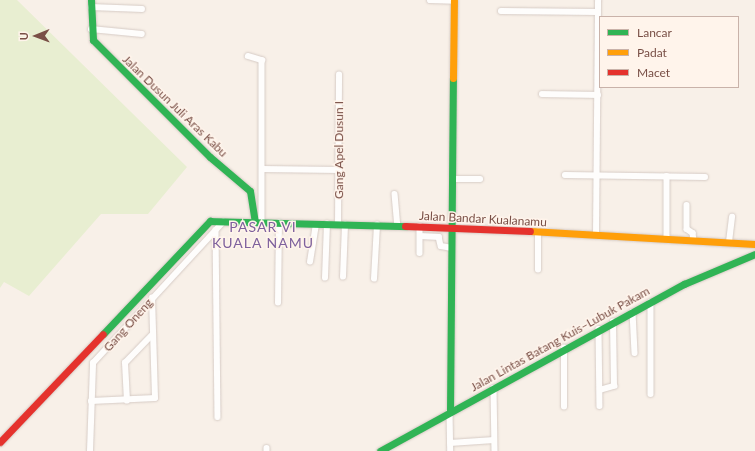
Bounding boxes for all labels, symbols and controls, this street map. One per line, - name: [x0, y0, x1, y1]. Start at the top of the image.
- north arrow: [16, 16, 56, 56]
- legend: [599, 16, 739, 88]
- text: Lancar: [637, 25, 672, 40]
- text: U: [17, 32, 30, 40]
- text: Padat: [637, 45, 667, 60]
- street label: Jalan Dusun Juli Aras Kabu: [119, 52, 231, 160]
- text: Macet: [637, 65, 670, 80]
- street label: Gang Apel Dusun I: [332, 101, 346, 199]
- street label: Jalan Bandar Kualanamu: [419, 208, 547, 230]
- district label: PASAR VI KUALA NAMU: [212, 219, 314, 252]
- street label: Jalan Lintas Batang Kuis–Lubuk Pakam: [468, 284, 652, 394]
- street label: Gang Oneng: [101, 296, 155, 354]

